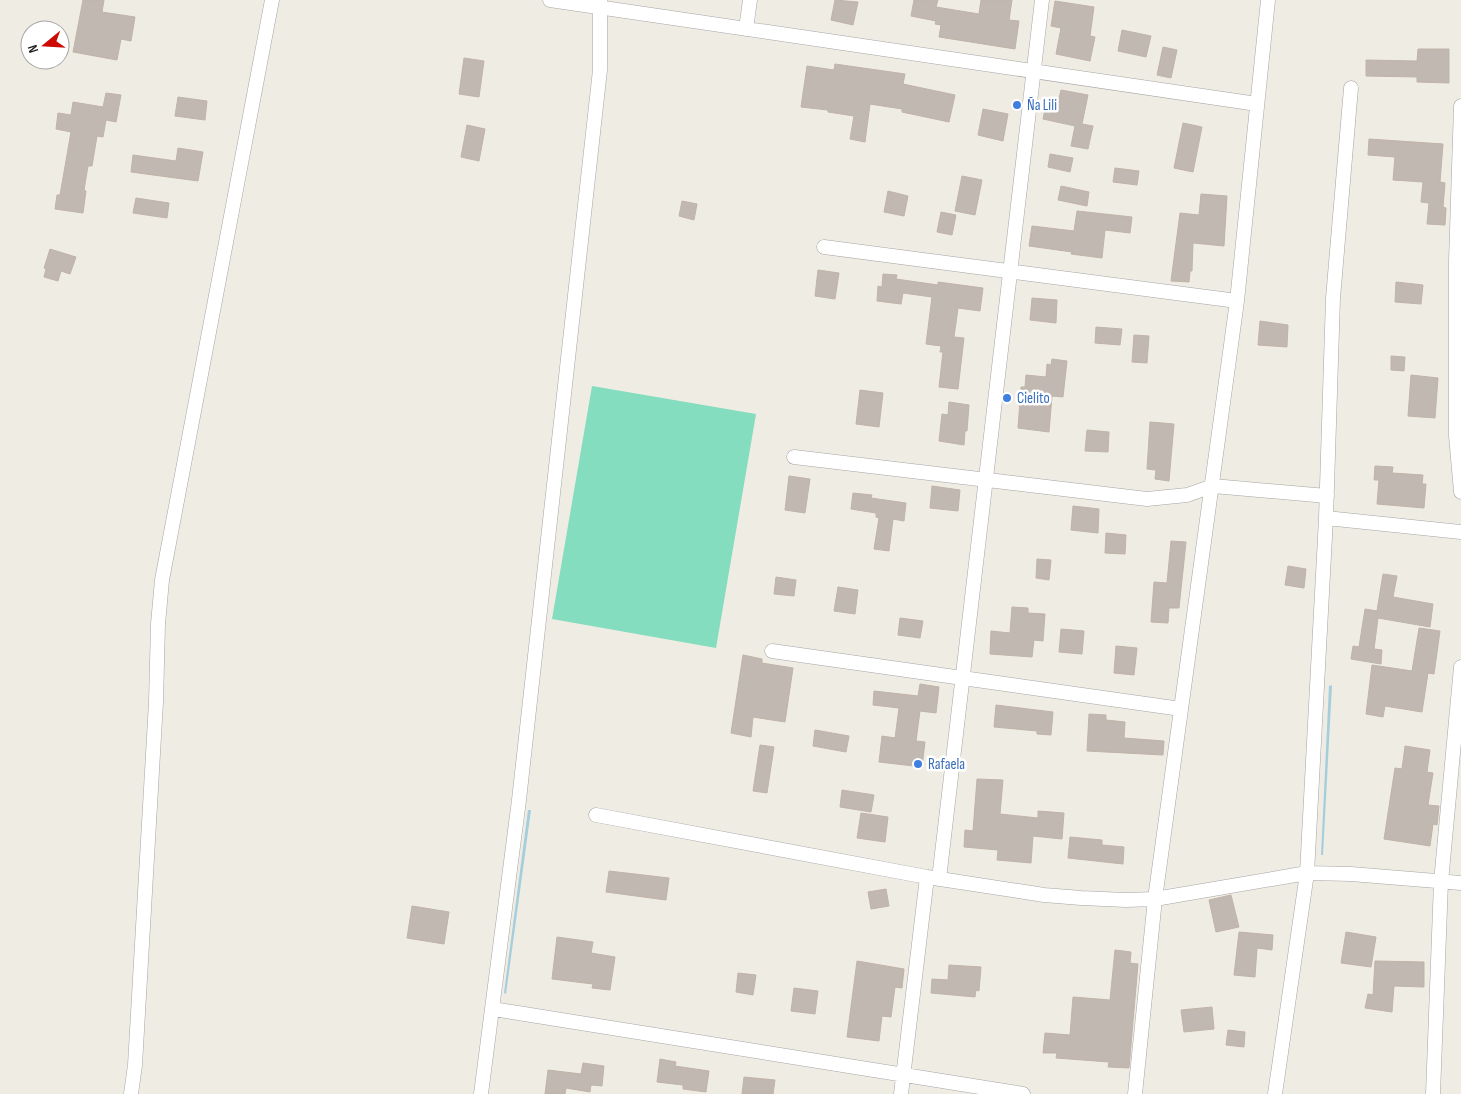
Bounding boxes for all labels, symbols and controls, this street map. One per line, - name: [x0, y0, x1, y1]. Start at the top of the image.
- north arrow: [20, 20, 70, 70]
- text: N: [24, 43, 42, 55]
- place label: Ña Lili: [1027, 96, 1057, 115]
- marker: Ña Lili: [1011, 99, 1023, 111]
- place label: Cielito: [1017, 389, 1050, 408]
- marker: Cielito: [1001, 392, 1013, 404]
- place label: Rafaela: [928, 755, 965, 774]
- marker: Rafaela: [912, 758, 924, 770]

